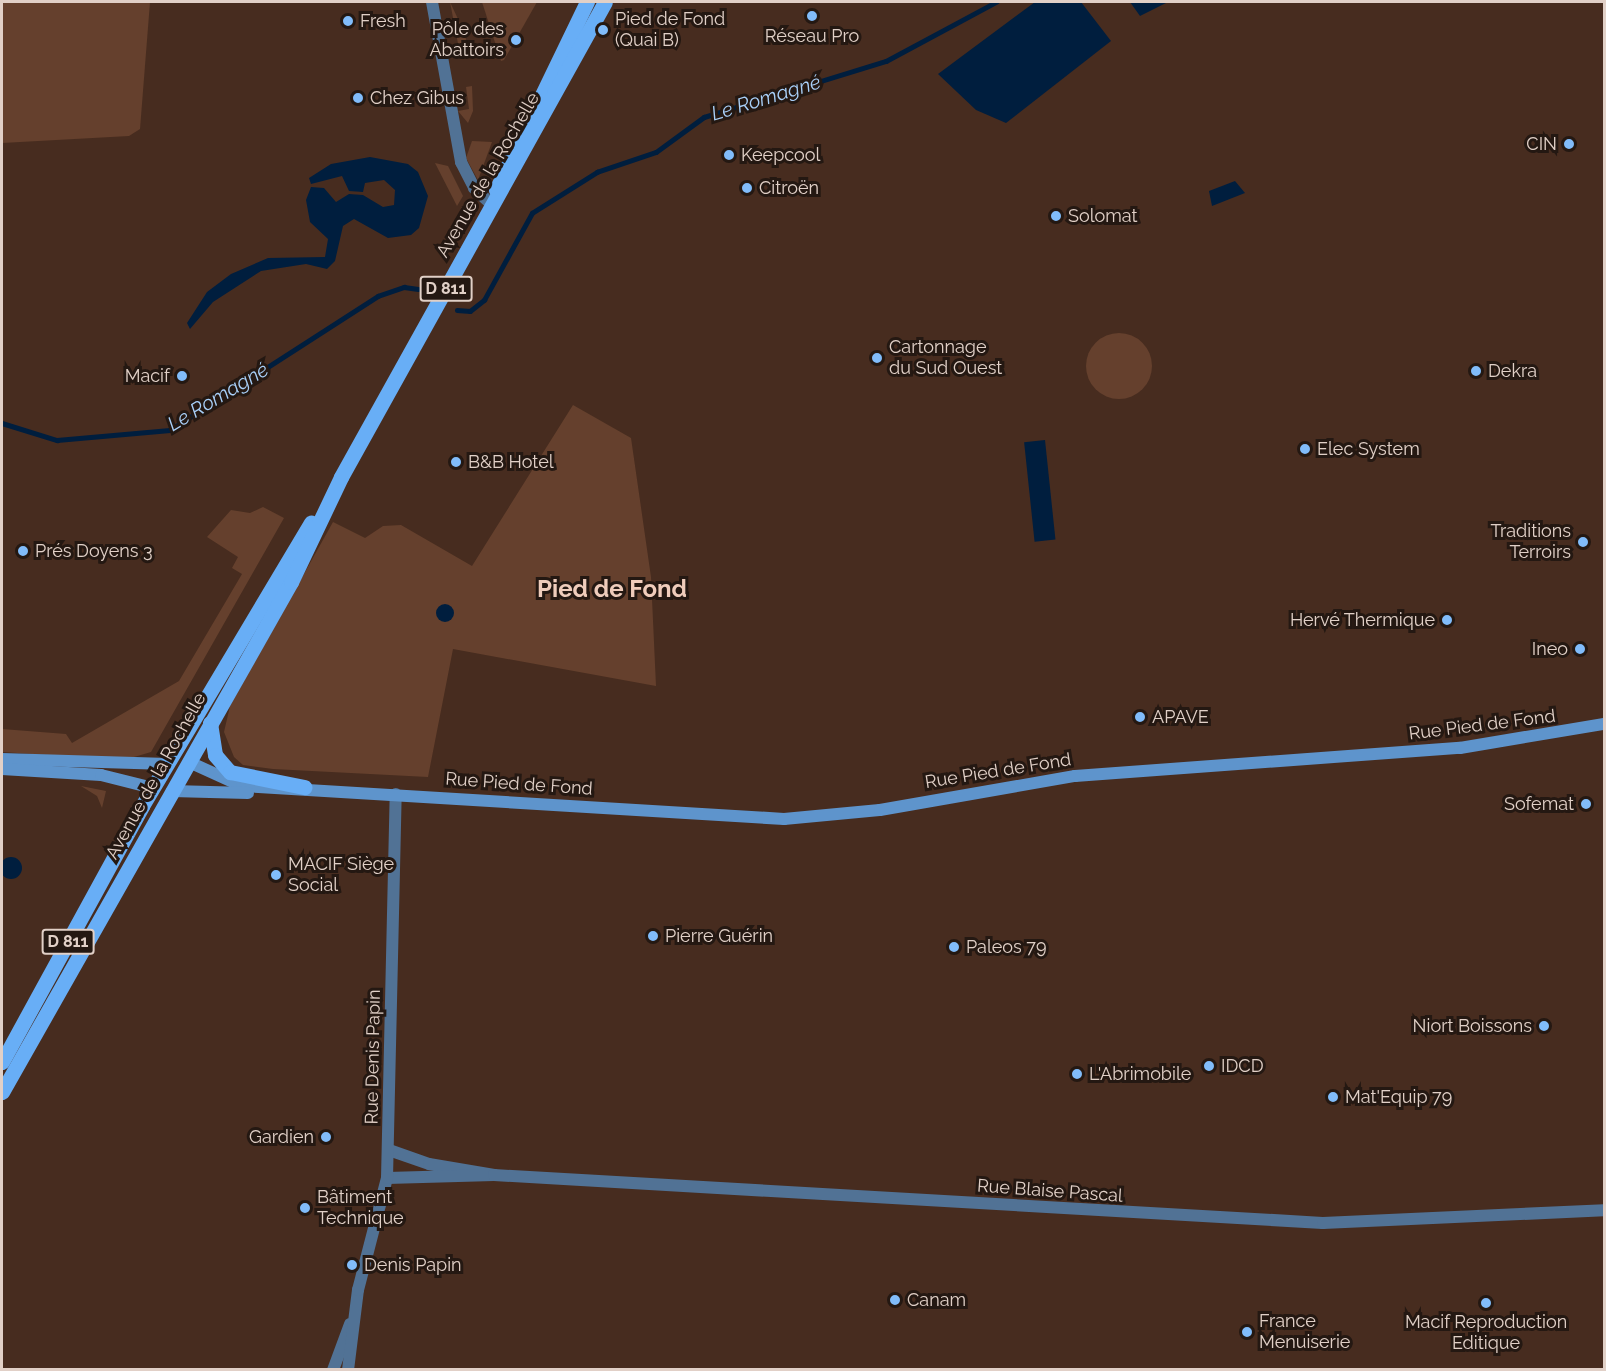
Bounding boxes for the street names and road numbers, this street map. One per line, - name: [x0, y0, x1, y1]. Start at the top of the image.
- street label: Avenue de la Rochelle: [432, 89, 544, 261]
- road number: D 811: [419, 276, 473, 302]
- street label: Avenue de la Rochelle: [101, 689, 211, 863]
- street label: Rue Pied de Fond: [1407, 705, 1557, 745]
- street label: Rue Pied de Fond: [923, 749, 1073, 793]
- street label: Rue Pied de Fond: [445, 768, 593, 800]
- road number: D 811: [41, 929, 95, 955]
- street label: Rue Denis Papin: [361, 989, 385, 1125]
- street label: Rue Blaise Pascal: [976, 1175, 1124, 1207]

